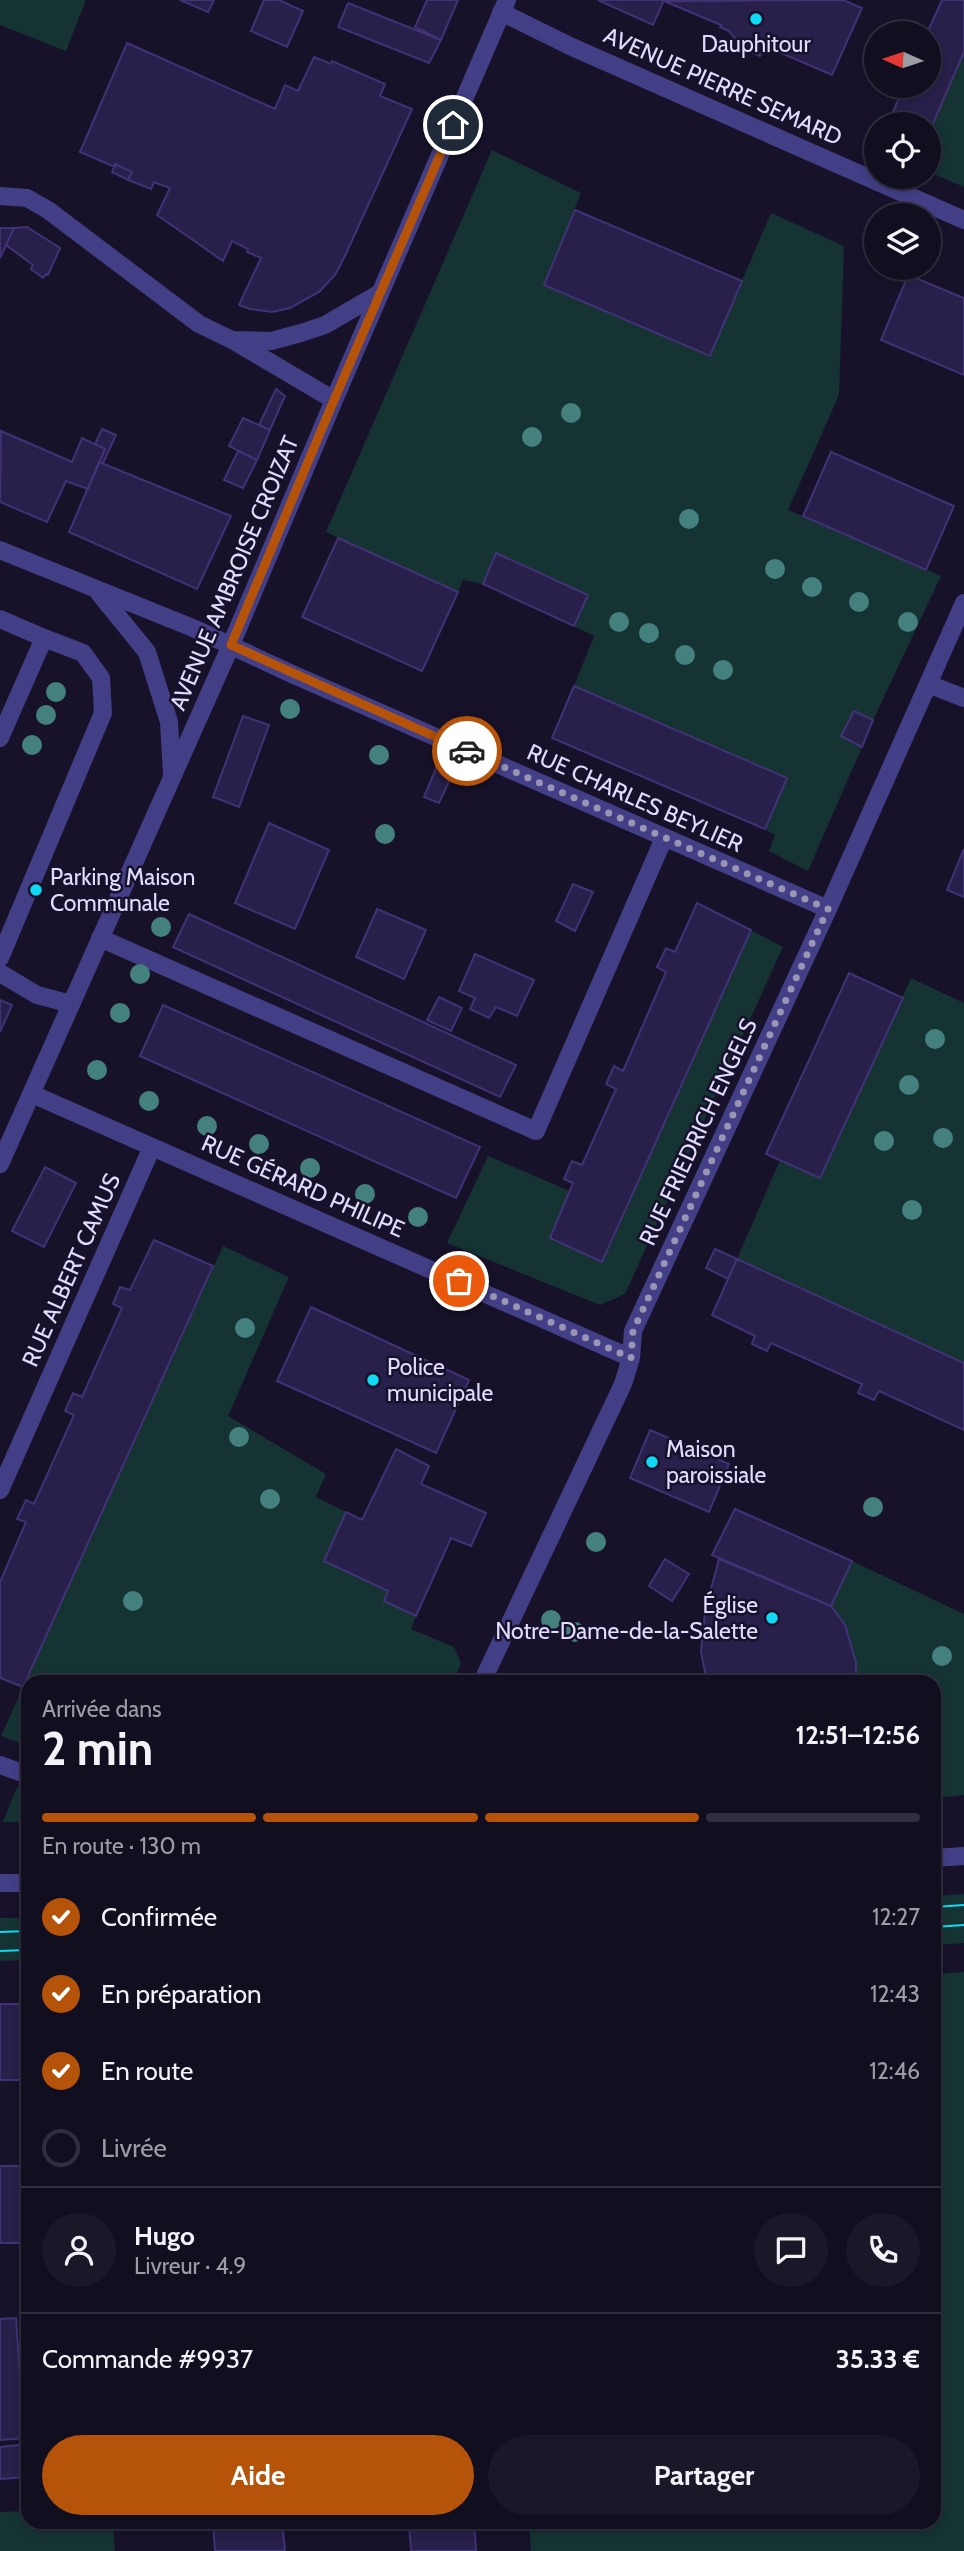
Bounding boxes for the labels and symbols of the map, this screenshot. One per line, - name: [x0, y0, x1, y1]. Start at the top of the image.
- marker: Dauphitour: [748, 11, 764, 27]
- street label: AVENUE PIERRE SEMARD: [600, 21, 846, 151]
- north arrow: [864, 21, 942, 98]
- place label: Dauphitour: [701, 30, 811, 58]
- pin: [423, 95, 483, 155]
- street label: AVENUE AMBROISE CROIZAT: [163, 432, 305, 714]
- courier: [432, 716, 502, 786]
- street label: RUE CHARLES BEYLIER: [523, 738, 747, 858]
- place label: Parking Maison Communale: [50, 863, 195, 917]
- marker: Parking Maison Communale: [28, 882, 44, 898]
- street label: RUE FRIEDRICH ENGELS: [633, 1014, 763, 1250]
- street label: RUE GÉRARD PHILIPE: [197, 1128, 409, 1243]
- street label: RUE ALBERT CAMUS: [16, 1169, 126, 1371]
- pin: [429, 1251, 489, 1311]
- place label: Police municipale: [387, 1353, 493, 1407]
- marker: Police municipale: [365, 1372, 381, 1388]
- place label: Maison paroissiale: [666, 1435, 767, 1489]
- marker: Maison paroissiale: [644, 1454, 660, 1470]
- place label: Église Notre-Dame-de-la-Salette: [495, 1590, 758, 1645]
- marker: Église Notre-Dame-de-la-Salette: [764, 1610, 780, 1626]

